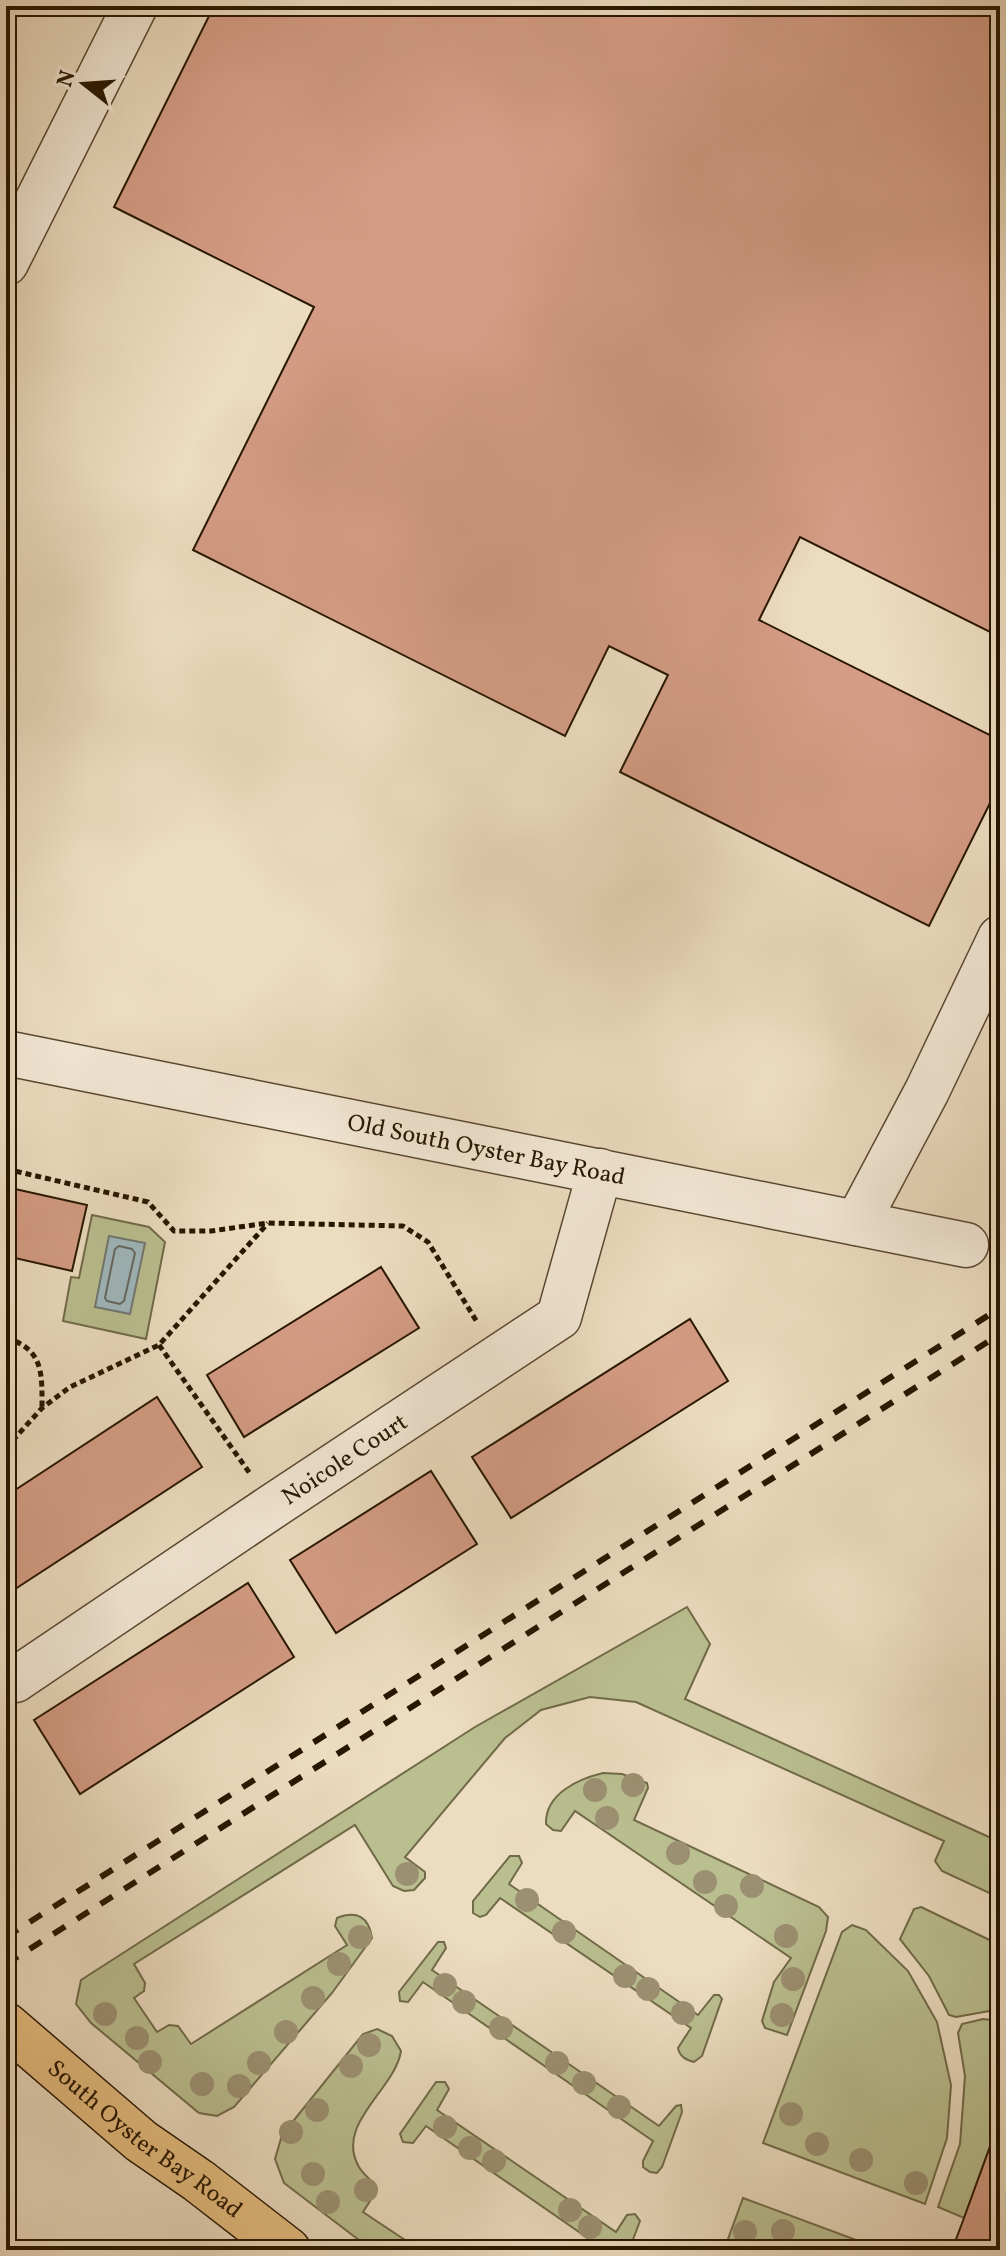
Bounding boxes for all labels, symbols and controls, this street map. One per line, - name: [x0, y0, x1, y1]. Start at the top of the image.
- north arrow: [44, 44, 124, 124]
- text: N: [50, 67, 84, 91]
- street label: Old South Oyster Bay Road: [344, 1107, 628, 1195]
- street label: Noicole Court: [275, 1406, 415, 1515]
- street label: South Oyster Bay Road: [39, 2053, 249, 2228]

